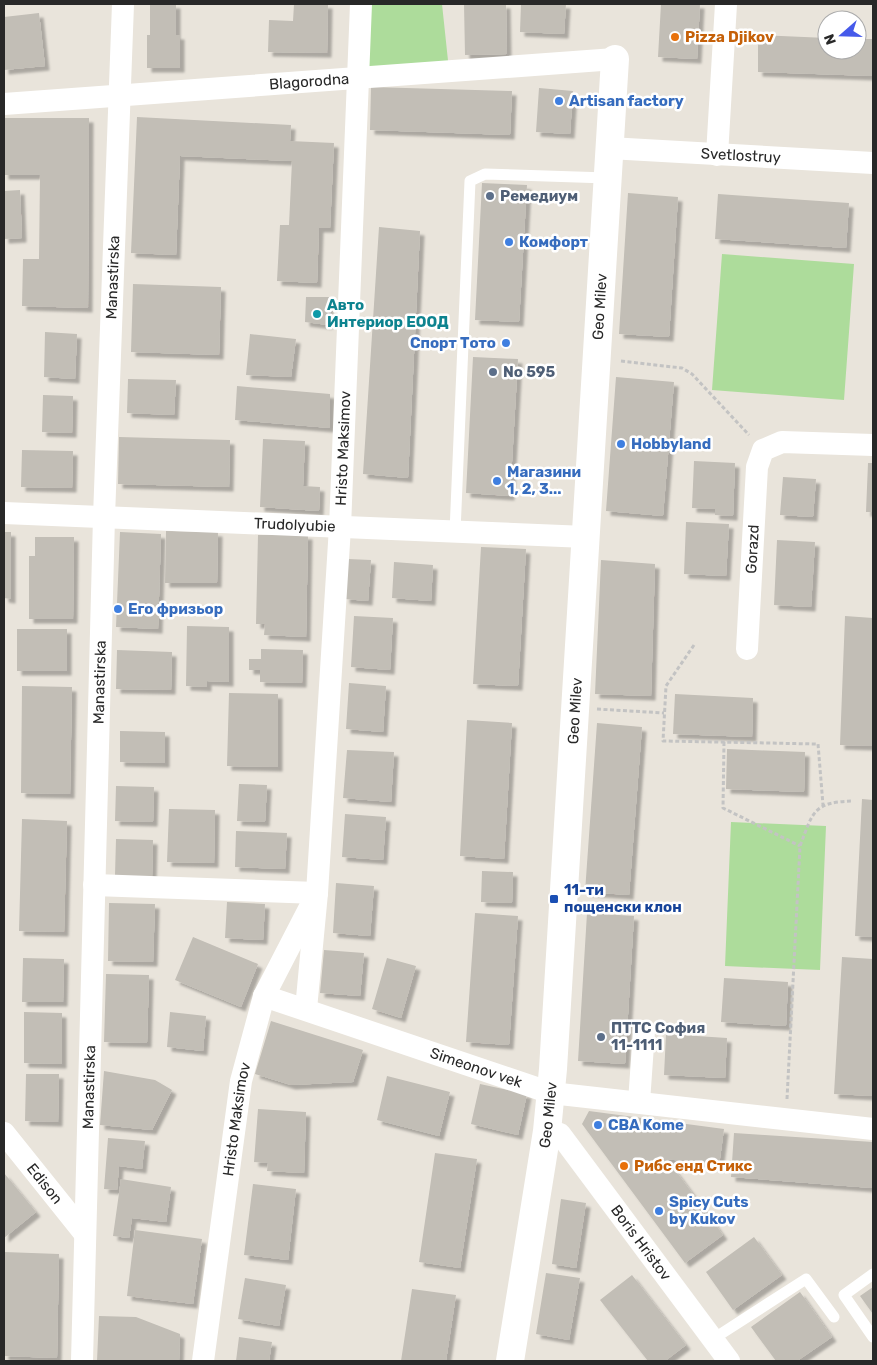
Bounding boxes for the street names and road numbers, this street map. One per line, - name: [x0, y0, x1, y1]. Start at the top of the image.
- street label: Blagorodna: [269, 70, 350, 93]
- street label: Svetlostruy: [700, 144, 781, 167]
- street label: Manastirska: [102, 235, 123, 320]
- street label: Geo Milev: [589, 273, 611, 340]
- street label: Hristo Maksimov: [332, 390, 354, 506]
- street label: Trudolyubie: [254, 514, 336, 536]
- street label: Gorazd: [742, 524, 763, 574]
- street label: Manastirska: [90, 640, 110, 724]
- street label: Geo Milev: [564, 677, 586, 745]
- street label: Simeonov vek: [428, 1044, 525, 1092]
- street label: Manastirska: [79, 1045, 99, 1129]
- street label: Hristo Maksimov: [219, 1060, 255, 1177]
- street label: Geo Milev: [535, 1081, 561, 1149]
- street label: Edison: [23, 1160, 66, 1208]
- street label: Boris Hristov: [607, 1202, 675, 1284]

